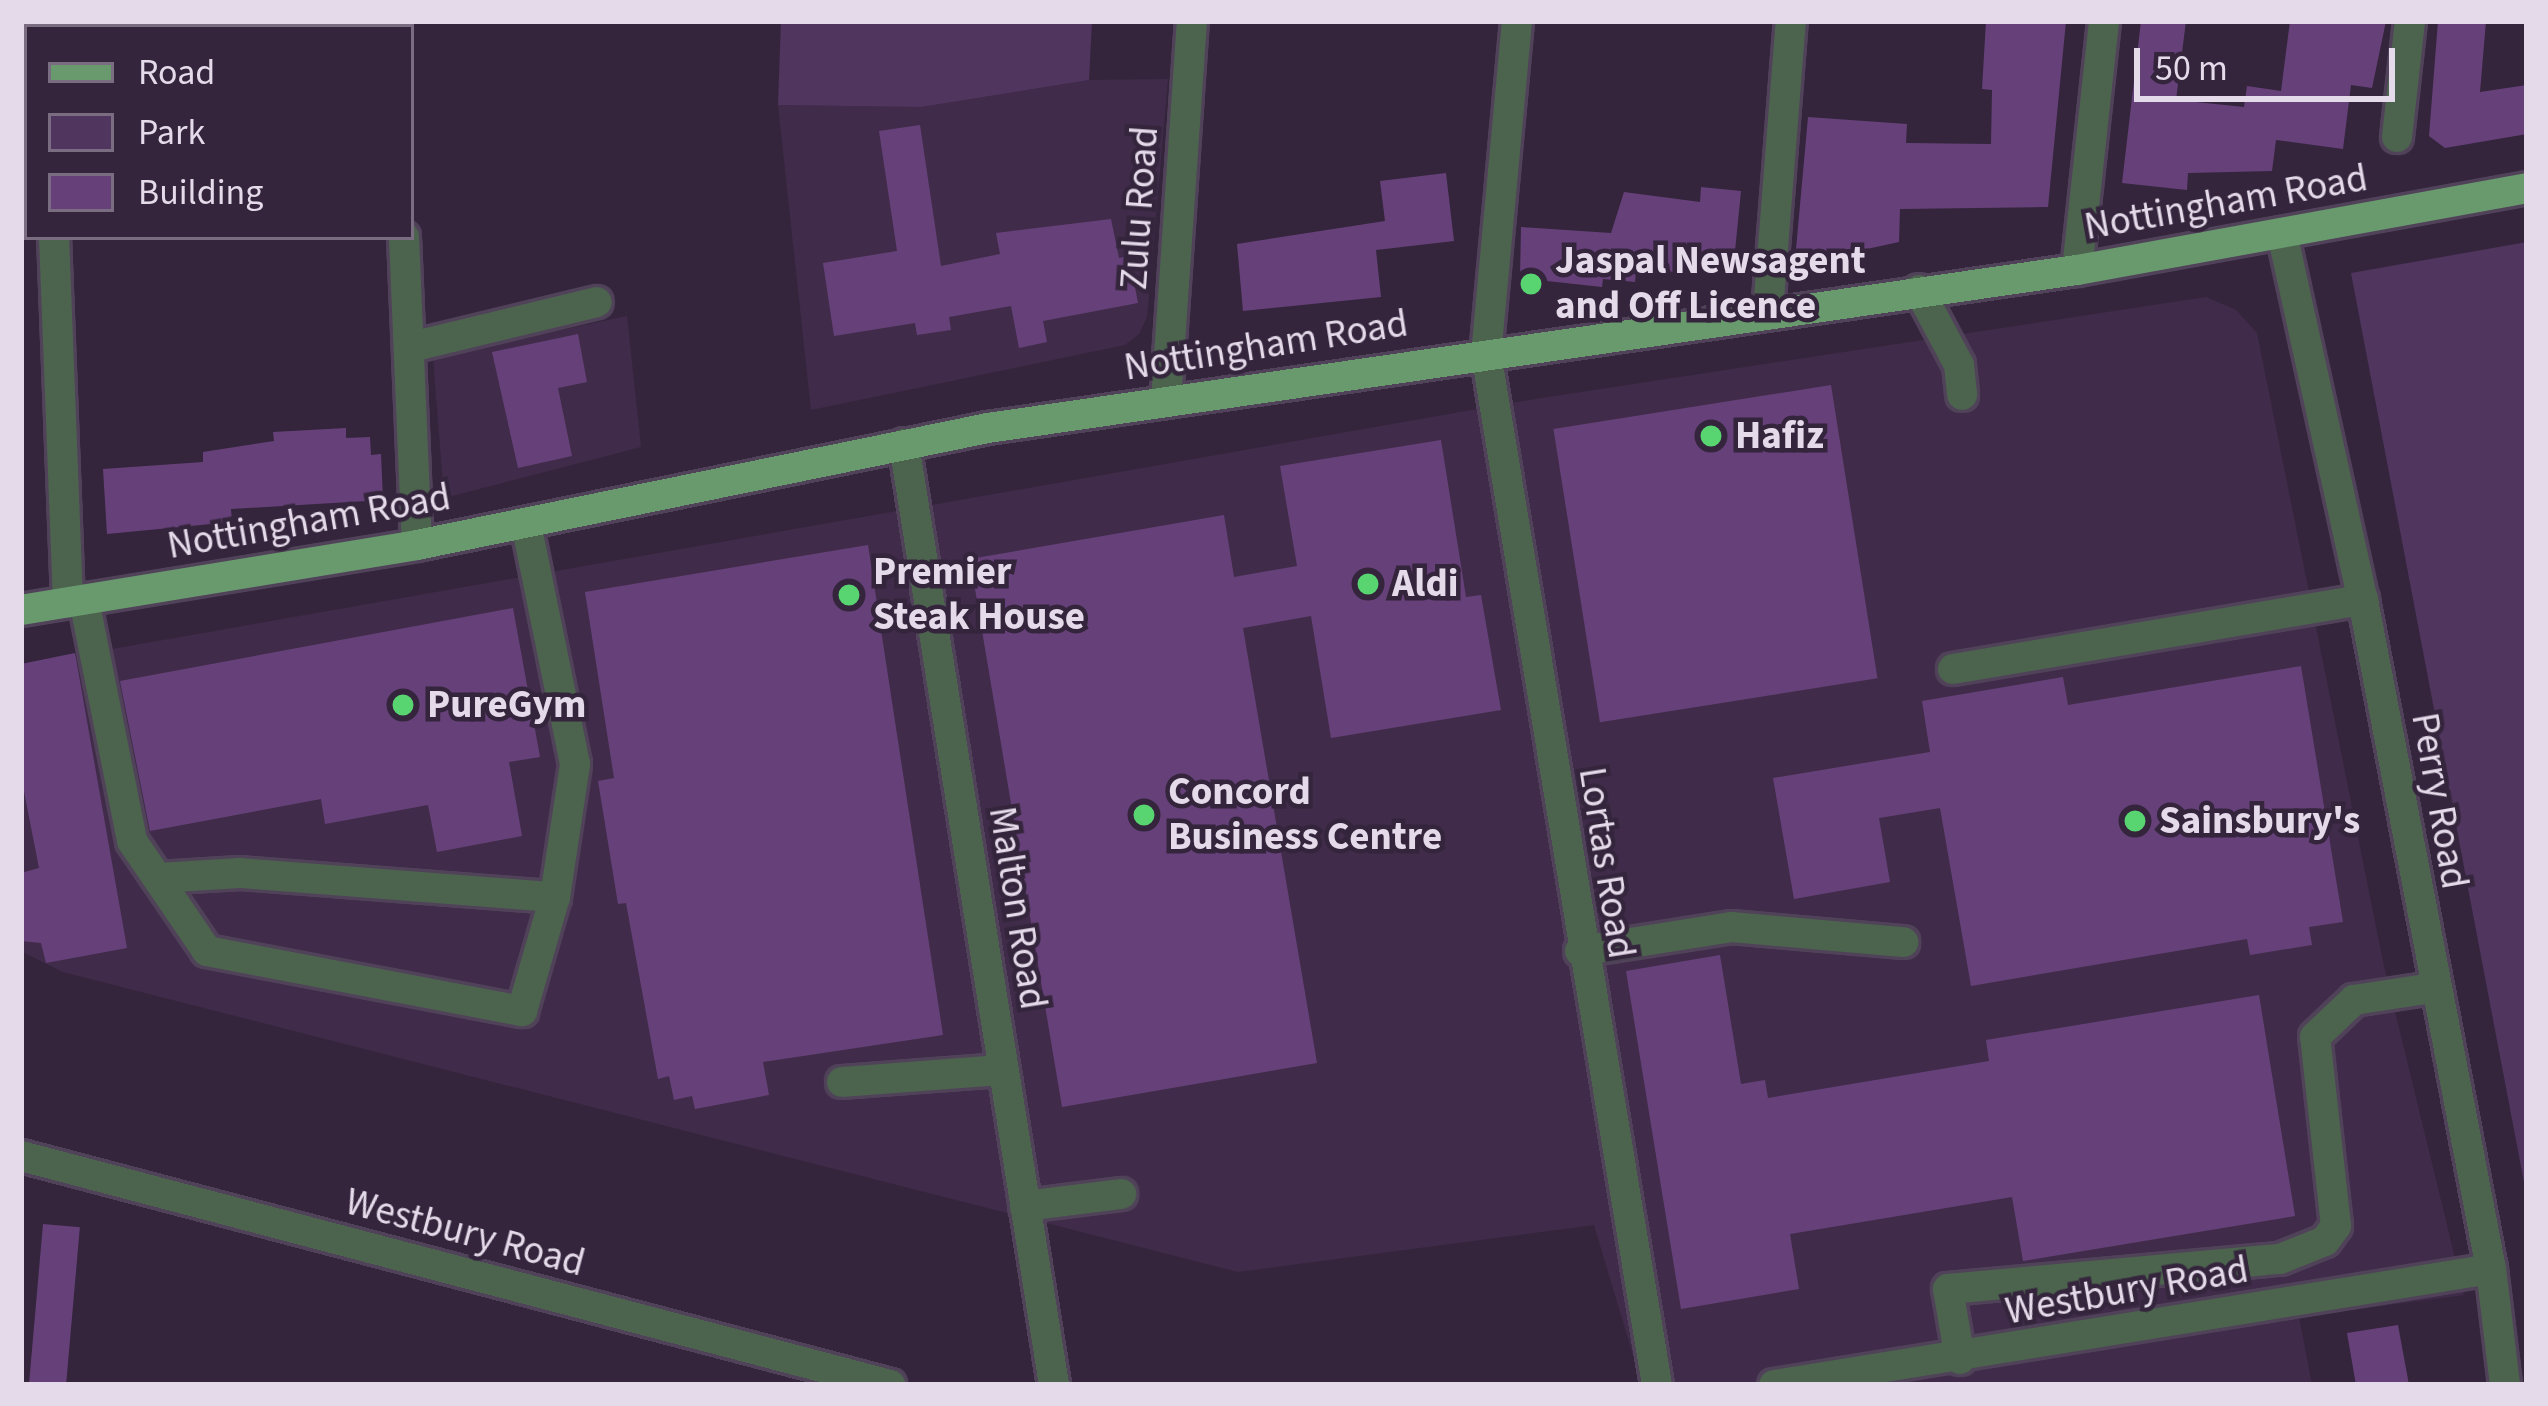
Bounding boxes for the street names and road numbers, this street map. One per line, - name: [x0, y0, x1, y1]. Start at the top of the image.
- street label: Zulu Road: [1111, 125, 1169, 291]
- street label: Nottingham Road: [2081, 155, 2371, 251]
- street label: Nottingham Road: [1121, 300, 1411, 392]
- street label: Nottingham Road: [164, 474, 454, 570]
- street label: Perry Road: [2400, 709, 2478, 893]
- street label: Lortas Road: [1568, 764, 1644, 962]
- street label: Malton Road: [978, 803, 1056, 1013]
- street label: Westbury Road: [340, 1179, 590, 1287]
- street label: Westbury Road: [2002, 1247, 2252, 1335]

